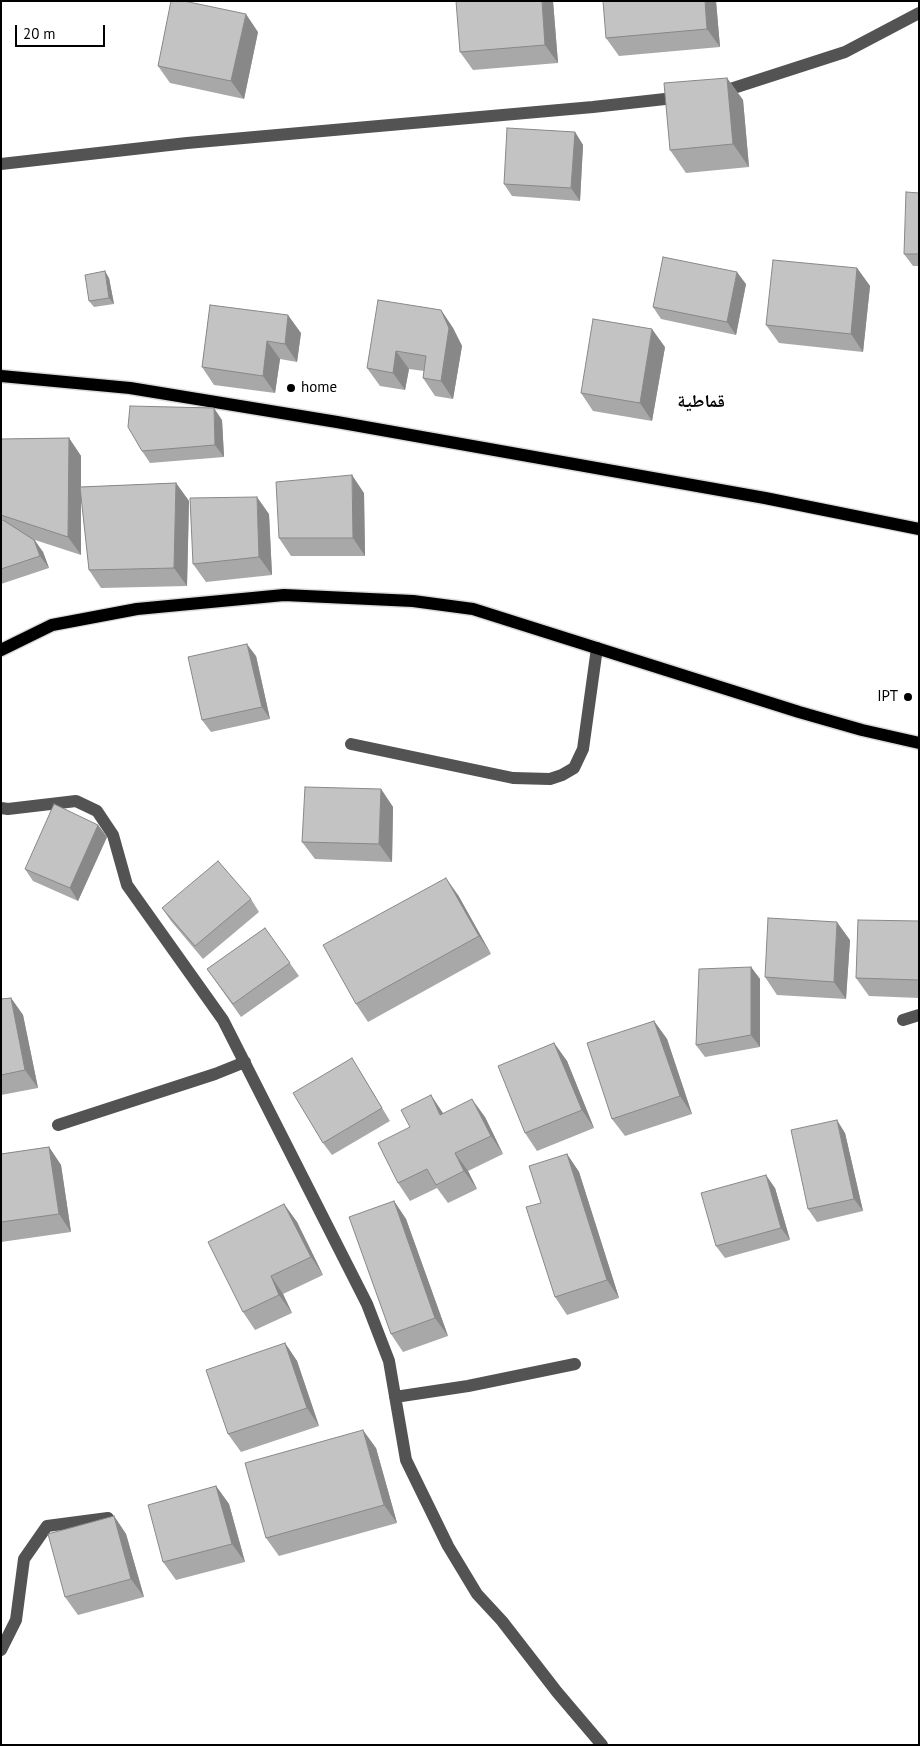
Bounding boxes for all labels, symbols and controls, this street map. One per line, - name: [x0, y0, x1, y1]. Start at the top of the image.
- scale bar: [18, 15, 108, 47]
- text: 20 m: [23, 24, 56, 43]
- place label: home: [301, 379, 337, 397]
- marker: home: [285, 382, 297, 394]
- district label: قماطية: [677, 391, 725, 413]
- place label: IPT: [877, 688, 898, 706]
- marker: IPT: [902, 691, 914, 703]

